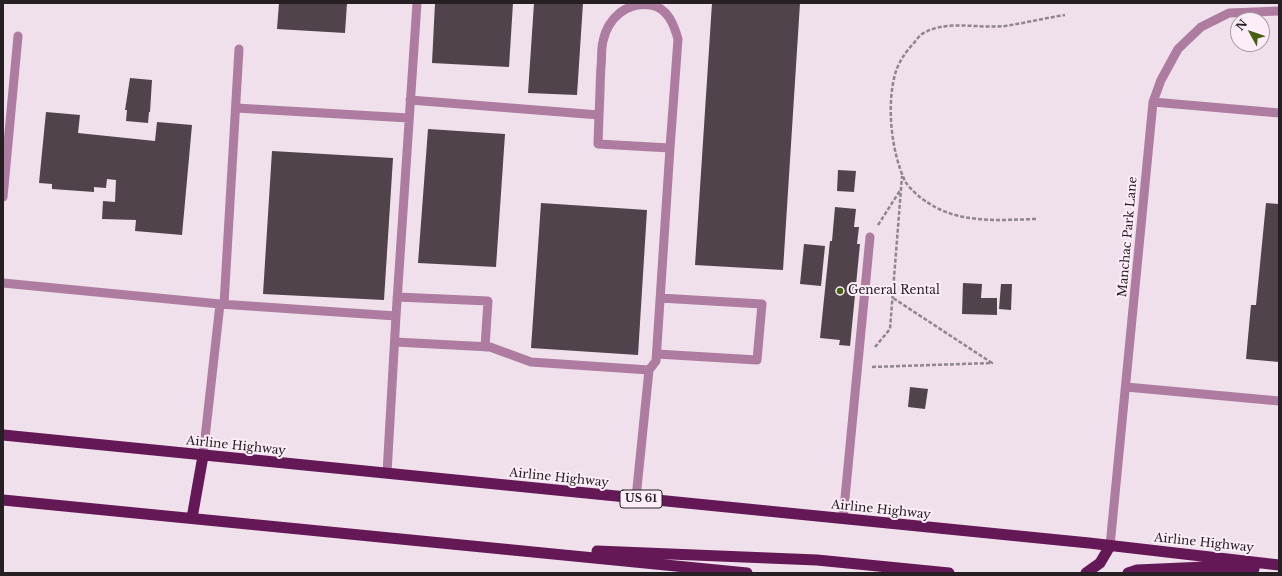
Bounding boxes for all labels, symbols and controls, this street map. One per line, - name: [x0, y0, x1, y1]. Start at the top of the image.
- north arrow: [1230, 12, 1270, 52]
- text: N: [1233, 16, 1250, 33]
- street label: Manchac Park Lane: [1116, 176, 1140, 298]
- place label: General Rental: [848, 284, 940, 298]
- marker: General Rental: [835, 286, 845, 296]
- street label: Airline Highway: [185, 434, 287, 458]
- street label: Airline Highway: [508, 466, 610, 490]
- road number: US 61: [620, 490, 662, 508]
- street label: Airline Highway: [830, 498, 932, 522]
- street label: Airline Highway: [1153, 531, 1255, 555]

